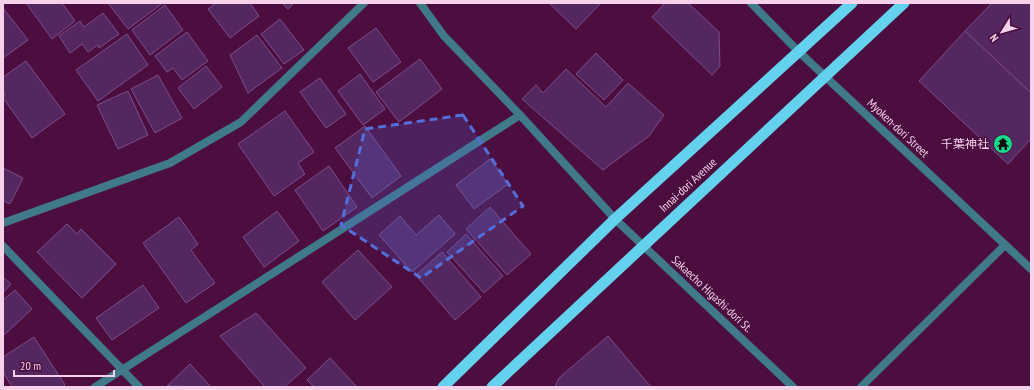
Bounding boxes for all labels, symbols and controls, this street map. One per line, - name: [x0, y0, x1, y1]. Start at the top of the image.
- north arrow: [982, 12, 1022, 52]
- text: N: [987, 31, 1001, 45]
- street label: Myoken-dori Street: [864, 95, 933, 161]
- temple icon: 千葉神社: [992, 133, 1014, 155]
- place label: 千葉神社: [941, 136, 989, 151]
- street label: Innai-dori Avenue: [656, 154, 720, 215]
- street label: Sakaecho Higashi-dori St.: [669, 252, 756, 335]
- scale bar: [14, 352, 114, 378]
- text: 20 m: [20, 358, 41, 373]

